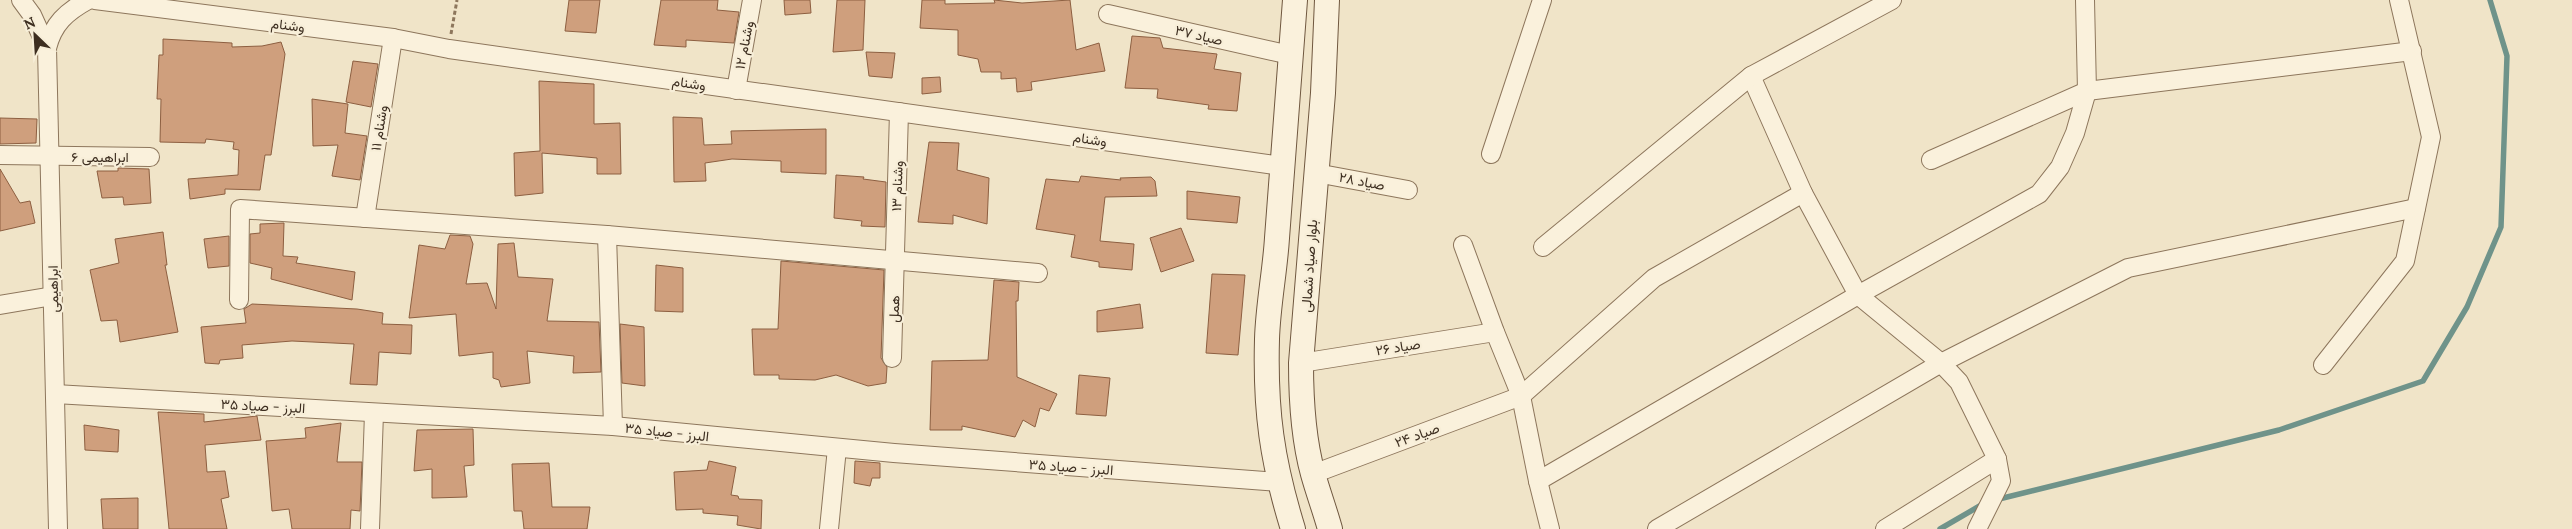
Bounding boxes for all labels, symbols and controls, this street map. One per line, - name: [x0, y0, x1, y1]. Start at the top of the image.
- north arrow: [10, 10, 60, 60]
- text: N: [21, 13, 38, 34]
- street label: وشنام: [270, 14, 306, 36]
- street label: وشنام ۱۲: [730, 19, 758, 71]
- street label: صیاد ۳۷: [1173, 21, 1225, 49]
- street label: وشنام: [671, 72, 707, 94]
- street label: وشنام ۱۱: [367, 104, 391, 152]
- street label: وشنام: [1072, 128, 1108, 150]
- street label: ابراهیمی ۶: [71, 148, 129, 166]
- street label: وشنام ۱۳: [887, 160, 907, 212]
- street label: صیاد ۲۸: [1337, 168, 1387, 194]
- street label: بلوار صیاد شمالی: [1297, 219, 1321, 313]
- street label: ابراهیمی: [44, 265, 62, 313]
- street label: همل: [885, 295, 903, 323]
- street label: صیاد ۲۶: [1374, 335, 1422, 359]
- street label: البرز - صیاد ۳۵: [220, 395, 306, 417]
- street label: البرز - صیاد ۳۵: [624, 419, 710, 445]
- street label: صیاد ۲۴: [1392, 419, 1442, 451]
- street label: البرز - صیاد ۳۵: [1028, 455, 1114, 479]

